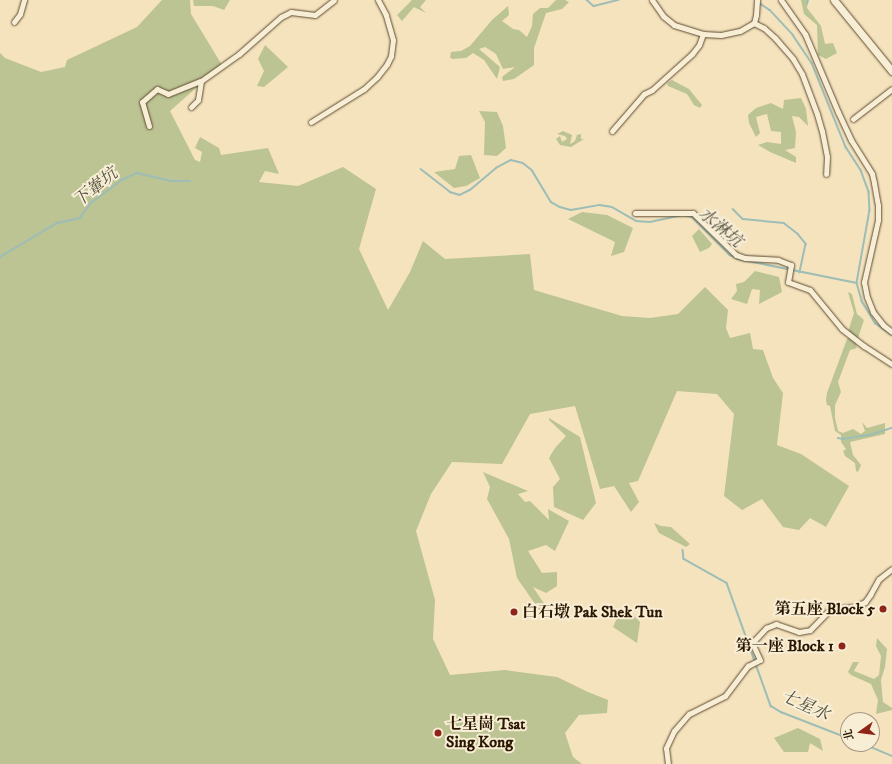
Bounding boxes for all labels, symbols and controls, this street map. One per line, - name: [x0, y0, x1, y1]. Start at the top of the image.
- water label: 下輋坑: [70, 164, 122, 212]
- water label: 水淋坑: [694, 204, 746, 252]
- place label: 第五座 Block 5: [775, 599, 875, 619]
- place label: 白石墩 Pak Shek Tun: [522, 602, 663, 622]
- marker: 第五座 Block 5: [878, 604, 888, 614]
- marker: 白石墩 Pak Shek Tun: [509, 607, 519, 617]
- place label: 第一座 Block 1: [736, 636, 834, 656]
- marker: 第一座 Block 1: [837, 641, 847, 651]
- water label: 七星水: [778, 686, 832, 726]
- north arrow: [840, 712, 880, 752]
- place label: 七星崗 Tsat Sing Kong: [446, 714, 525, 752]
- marker: 七星崗 Tsat Sing Kong: [433, 728, 443, 738]
- text: 北: [841, 728, 857, 742]

